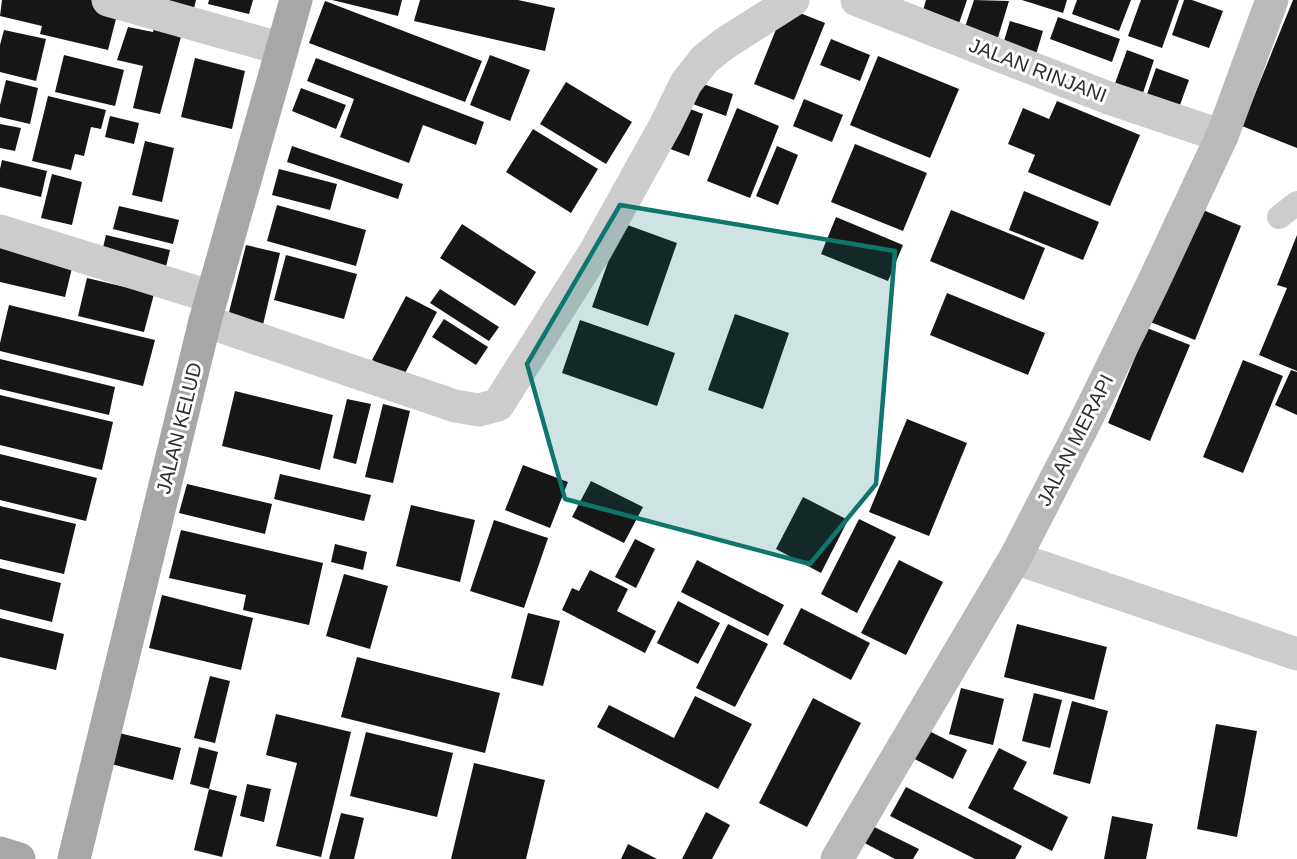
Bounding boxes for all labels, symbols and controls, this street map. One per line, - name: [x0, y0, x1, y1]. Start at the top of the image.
- street label: JALAN RINJANI: [966, 34, 1110, 106]
- street label: JALAN KELUD: [152, 360, 206, 496]
- street label: JALAN MERAPI: [1032, 371, 1118, 509]

